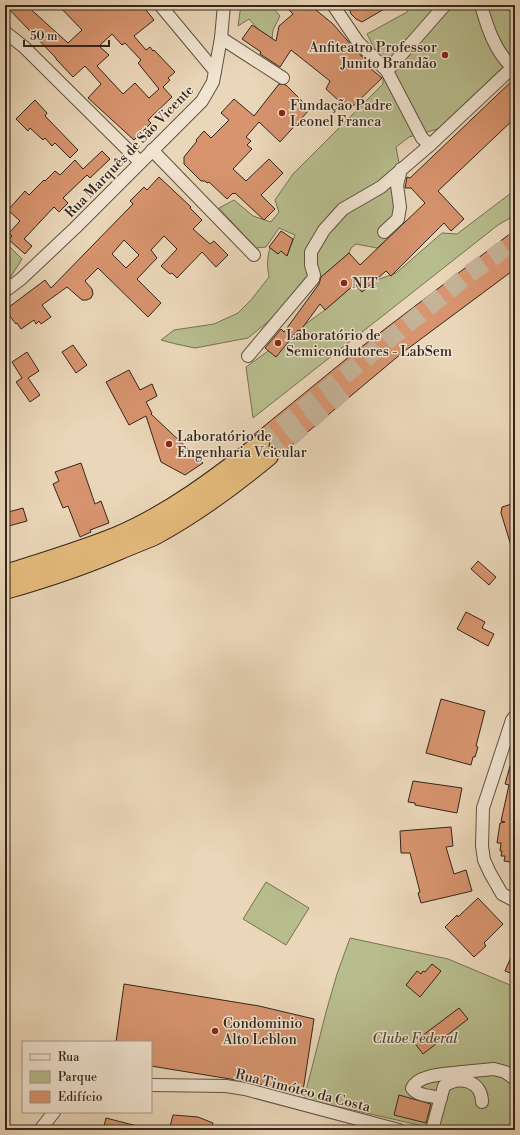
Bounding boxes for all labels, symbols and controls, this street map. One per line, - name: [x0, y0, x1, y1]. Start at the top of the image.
- scale bar: [24, 22, 109, 48]
- text: 50 m: [30, 29, 58, 44]
- place label: Anfiteatro Professor Junito Brandão: [308, 39, 437, 73]
- marker: Anfiteatro Professor Junito Brandão: [440, 50, 450, 60]
- street label: Rua Marquês de São Vicente: [62, 82, 198, 222]
- place label: Fundação Padre Leonel Franca: [290, 97, 392, 131]
- marker: Fundação Padre Leonel Franca: [277, 108, 287, 118]
- place label: NIT: [352, 275, 378, 293]
- marker: NIT: [339, 278, 349, 288]
- place label: Laboratório de Semicondutores - LabSem: [286, 327, 452, 361]
- marker: Laboratório de Semicondutores - LabSem: [273, 338, 283, 348]
- place label: Laboratório de Engenharia Veicular: [177, 428, 307, 462]
- marker: Laboratório de Engenharia Veicular: [164, 439, 174, 449]
- place label: Condominio Alto Leblon: [222, 1015, 302, 1049]
- marker: Condominio Alto Leblon: [210, 1026, 220, 1036]
- park label: Clube Federal: [372, 1030, 458, 1048]
- legend: [22, 1041, 152, 1113]
- text: Rua: [58, 1050, 80, 1065]
- street label: Rua Timóteo da Costa: [233, 1065, 373, 1117]
- text: Parque: [58, 1070, 97, 1085]
- text: Edifício: [58, 1090, 103, 1105]

